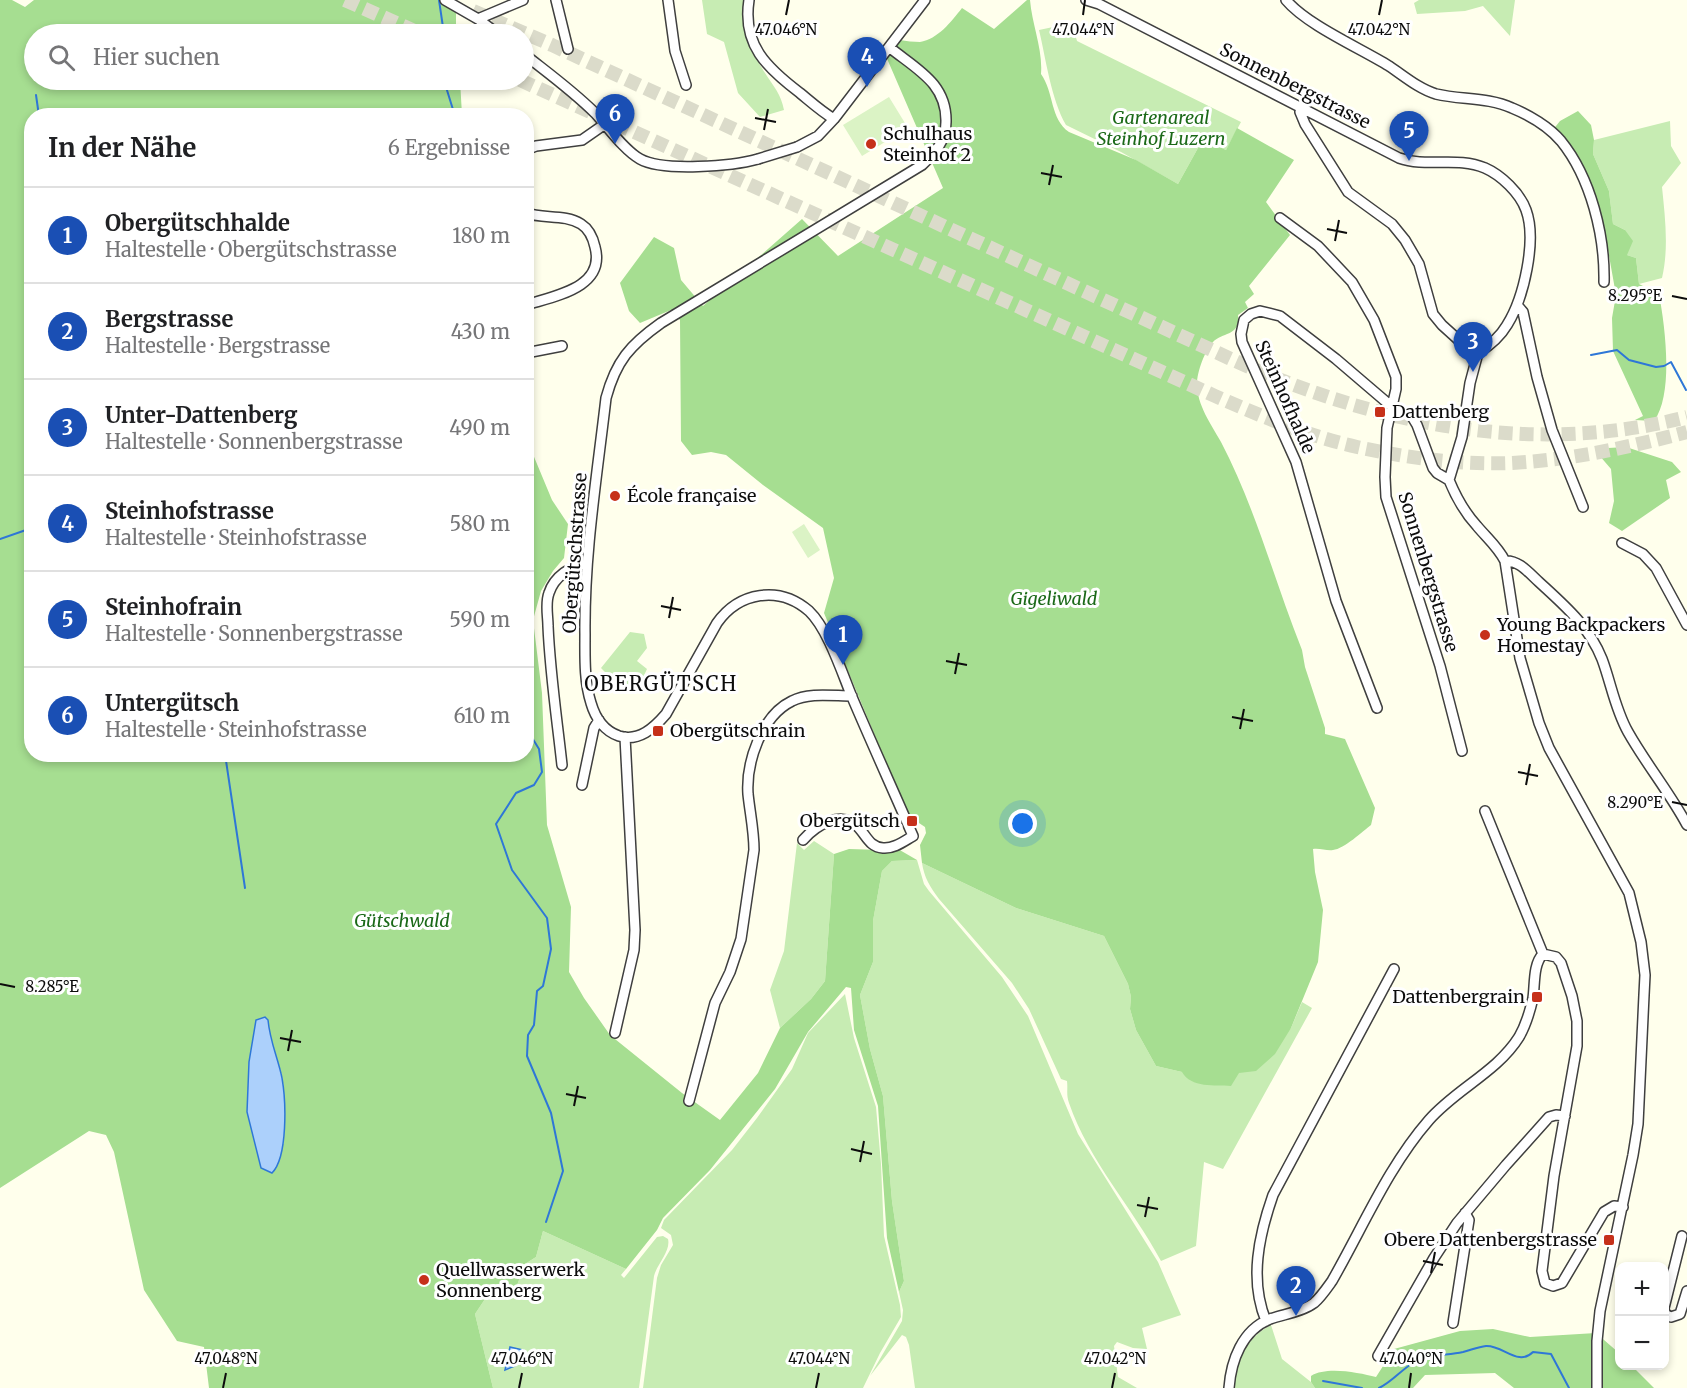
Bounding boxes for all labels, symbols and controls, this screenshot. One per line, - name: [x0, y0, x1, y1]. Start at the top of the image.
- text: 47.046°N: [755, 20, 818, 39]
- text: 47.044°N: [1052, 20, 1114, 39]
- text: 47.042°N: [1348, 20, 1411, 39]
- search box: [24, 24, 534, 90]
- pin: 4: [848, 38, 886, 87]
- street label: Sonnenbergstrasse: [1216, 38, 1375, 134]
- icon: search: [45, 41, 78, 74]
- text: Hier suchen: [93, 43, 220, 71]
- pin: 6: [596, 94, 634, 144]
- park label: Gartenareal Steinhof Luzern: [1097, 106, 1225, 150]
- pin: 5: [1390, 112, 1428, 161]
- place label: Schulhaus Steinhof 2: [883, 122, 973, 166]
- text: In der Nähe: [48, 131, 196, 164]
- text: 6 Ergebnisse: [388, 135, 510, 160]
- marker: Schulhaus Steinhof 2: [864, 137, 878, 151]
- text: Obergütschhalde: [105, 209, 290, 237]
- text: 1: [63, 223, 72, 248]
- text: 180 m: [452, 223, 510, 248]
- text: Haltestelle · Obergütschstrasse: [105, 237, 397, 262]
- text: 8.295°E: [1608, 286, 1662, 305]
- text: Bergstrasse: [105, 305, 233, 333]
- text: 2: [62, 319, 73, 344]
- text: 430 m: [451, 319, 510, 344]
- pin: 3: [1454, 322, 1492, 372]
- text: Haltestelle · Bergstrasse: [105, 333, 330, 358]
- street label: Steinhofhalde: [1250, 337, 1321, 457]
- place label: Dattenberg: [1392, 400, 1489, 423]
- text: Unter-Dattenberg: [105, 401, 297, 429]
- marker: Dattenberg: [1373, 405, 1387, 419]
- text: 3: [62, 415, 73, 440]
- text: 490 m: [449, 415, 510, 440]
- text: Haltestelle · Sonnenbergstrasse: [105, 429, 403, 454]
- street label: Obergütschstrasse: [557, 472, 592, 634]
- place label: École française: [627, 484, 757, 507]
- marker: École française: [608, 489, 622, 503]
- street label: Sonnenbergstrasse: [1393, 489, 1464, 655]
- text: Steinhofstrasse: [105, 497, 274, 525]
- text: 4: [61, 511, 74, 536]
- text: 580 m: [449, 511, 510, 536]
- text: Haltestelle · Steinhofstrasse: [105, 525, 367, 550]
- park label: Gigeliwald: [1011, 587, 1098, 610]
- text: Steinhofrain: [105, 593, 242, 621]
- text: 5: [62, 607, 73, 632]
- text: 590 m: [449, 607, 510, 632]
- place label: Young Backpackers Homestay: [1496, 613, 1665, 657]
- pin: 1: [824, 616, 862, 665]
- text: Haltestelle · Sonnenbergstrasse: [105, 621, 403, 646]
- marker: Young Backpackers Homestay: [1478, 628, 1492, 642]
- district label: OBERGÜTSCH: [584, 671, 738, 696]
- text: Untergütsch: [105, 689, 239, 717]
- text: 6: [61, 703, 74, 728]
- text: 610 m: [454, 703, 510, 728]
- text: Haltestelle · Steinhofstrasse: [105, 717, 367, 742]
- place label: Obergütschrain: [670, 719, 806, 742]
- marker: Obergütschrain: [651, 724, 665, 738]
- text: 8.290°E: [1607, 793, 1663, 812]
- place label: Obergütsch: [800, 809, 900, 832]
- your location: [1008, 809, 1037, 838]
- marker: Obergütsch: [905, 814, 919, 828]
- park label: Gütschwald: [354, 909, 450, 932]
- text: 8.285°E: [25, 977, 79, 996]
- place label: Dattenbergrain: [1392, 985, 1525, 1008]
- marker: Dattenbergrain: [1530, 990, 1544, 1004]
- place label: Obere Dattenbergstrasse: [1384, 1228, 1597, 1251]
- marker: Obere Dattenbergstrasse: [1602, 1233, 1616, 1247]
- place label: Quellwasserwerk Sonnenberg: [436, 1258, 585, 1302]
- map controls: [1615, 1262, 1669, 1370]
- button: +: [1615, 1262, 1669, 1316]
- pin: 2: [1276, 1266, 1316, 1316]
- marker: Quellwasserwerk Sonnenberg: [417, 1273, 431, 1287]
- button: −: [1615, 1316, 1669, 1370]
- text: 47.048°N: [194, 1349, 258, 1368]
- text: 47.046°N: [491, 1349, 554, 1368]
- text: 47.044°N: [788, 1349, 850, 1368]
- text: 47.042°N: [1084, 1349, 1147, 1368]
- text: 47.040°N: [1379, 1349, 1443, 1368]

